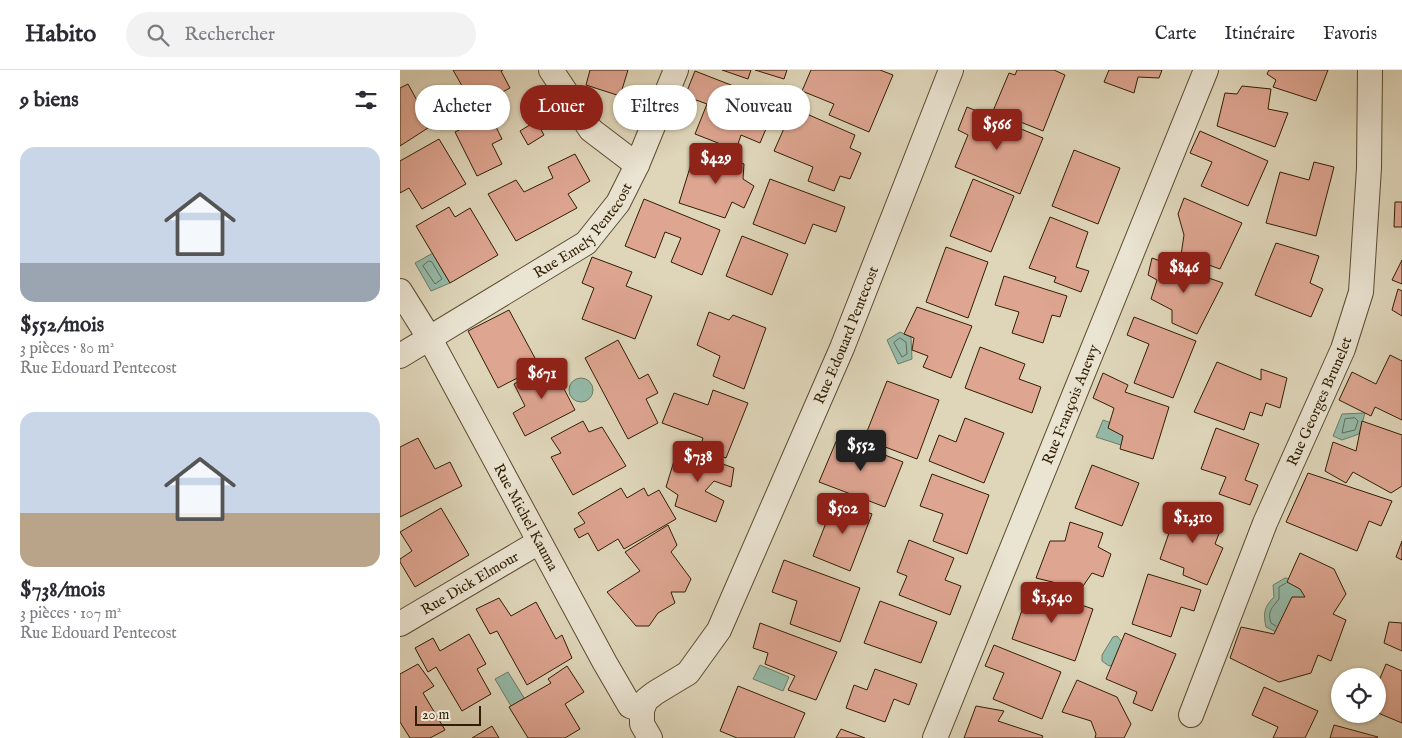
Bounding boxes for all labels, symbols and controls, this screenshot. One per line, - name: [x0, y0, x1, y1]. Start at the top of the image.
- search box: [126, 12, 476, 57]
- text: Habito: [25, 19, 96, 50]
- icon: search: [144, 21, 172, 49]
- text: Rechercher: [184, 23, 275, 47]
- text: Carte: [1155, 23, 1197, 46]
- text: Itinéraire: [1225, 23, 1295, 46]
- text: Favoris: [1323, 23, 1377, 46]
- chip: Acheter: [415, 85, 510, 130]
- chip: Louer: [520, 85, 603, 130]
- chip: Filtres: [613, 85, 697, 130]
- chip: Nouveau: [707, 85, 810, 130]
- icon: filters: [352, 86, 380, 114]
- text: 9 biens: [20, 87, 79, 114]
- pin: $566: [967, 108, 1027, 151]
- text: $566: [983, 115, 1011, 135]
- pin: $429: [686, 142, 746, 185]
- text: $429: [700, 149, 732, 169]
- icon: home: [155, 179, 245, 269]
- street label: Rue Emely Pentecost: [530, 180, 637, 283]
- pin: $846: [1154, 252, 1214, 294]
- text: $846: [1169, 258, 1199, 278]
- street label: Rue Edouard Pentecost: [810, 264, 883, 407]
- text: $552/mois: [20, 312, 104, 339]
- street label: Rue Georges Brunelet: [1283, 335, 1356, 469]
- text: 3 pièces · 80 m²: [20, 339, 114, 359]
- street label: Rue François Anewy: [1038, 341, 1104, 467]
- pin: $671: [512, 358, 572, 400]
- text: Rue Edouard Pentecost: [20, 359, 177, 379]
- text: $671: [527, 364, 557, 384]
- pin: $552: [831, 430, 891, 472]
- text: $552: [847, 436, 875, 456]
- pin: $738: [668, 440, 728, 483]
- icon: home: [155, 444, 245, 534]
- text: $738: [684, 447, 712, 467]
- street label: Rue Michel Kauma: [489, 460, 563, 575]
- pin: $502: [813, 492, 873, 535]
- text: $502: [828, 499, 858, 519]
- pin: $1,310: [1152, 502, 1234, 544]
- text: $1,310: [1174, 508, 1212, 528]
- street label: Rue Dick Elmour: [418, 547, 523, 620]
- text: $738/mois: [20, 577, 105, 604]
- pin: $1,540: [1011, 582, 1093, 624]
- text: $1,540: [1032, 588, 1072, 608]
- text: 3 pièces · 107 m²: [20, 604, 122, 624]
- text: Rue Edouard Pentecost: [20, 624, 177, 644]
- map controls: [1331, 668, 1386, 723]
- button: locate: [1331, 668, 1386, 723]
- scale bar: [415, 703, 481, 726]
- text: 20 m: [422, 706, 449, 724]

